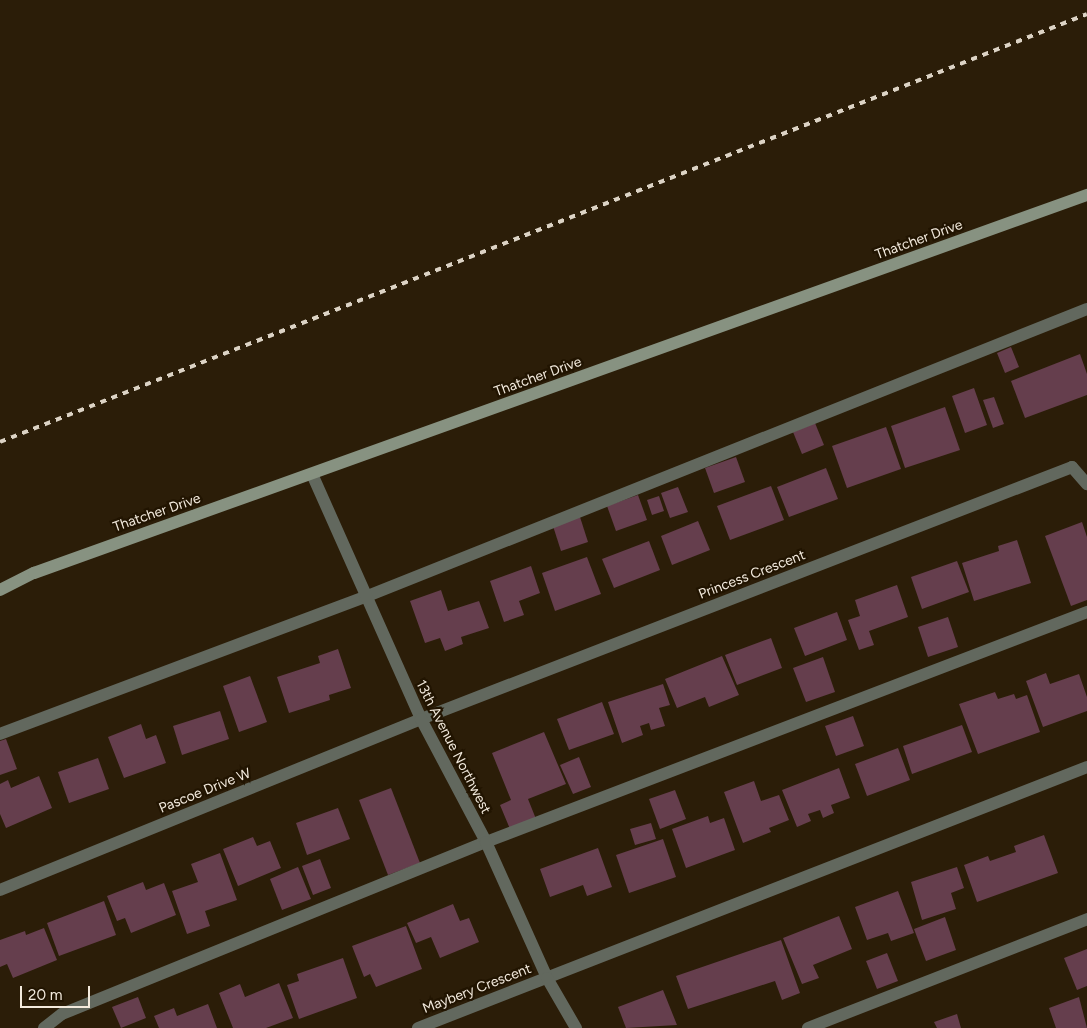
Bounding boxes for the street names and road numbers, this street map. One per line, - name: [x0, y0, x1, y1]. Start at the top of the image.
- street label: Thatcher Drive: [873, 216, 965, 264]
- street label: Thatcher Drive: [492, 353, 584, 401]
- street label: Thatcher Drive: [111, 490, 203, 536]
- street label: Princess Crescent: [696, 547, 808, 603]
- street label: 13th Avenue Northwest: [412, 677, 494, 817]
- street label: Pascoe Drive W: [157, 765, 253, 817]
- street label: Maybery Crescent: [420, 961, 534, 1017]

